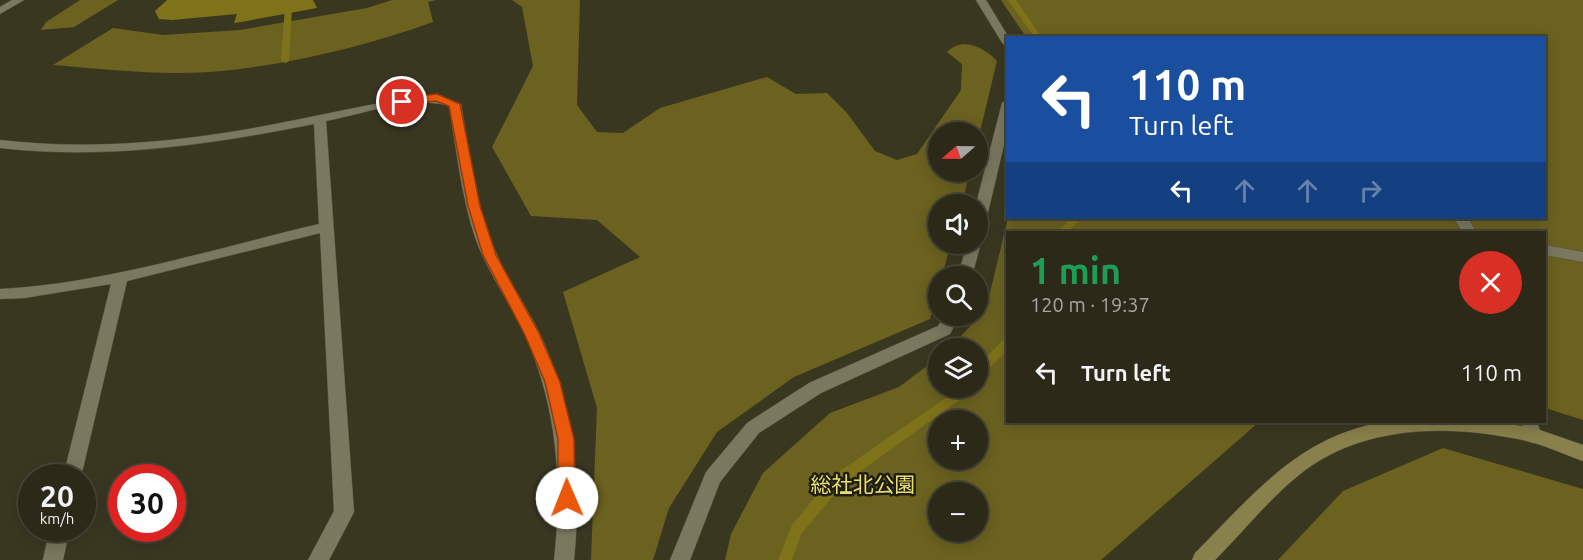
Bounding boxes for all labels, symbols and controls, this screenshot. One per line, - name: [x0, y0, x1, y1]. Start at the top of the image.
- icon: left: [1030, 60, 1108, 138]
- text: 110 m: [1129, 61, 1246, 108]
- pin: [376, 76, 427, 127]
- icon: arrive: [385, 85, 418, 118]
- text: Turn left: [1129, 110, 1233, 140]
- north arrow: [928, 122, 988, 182]
- map controls: [928, 122, 988, 542]
- icon: left: [1165, 174, 1198, 207]
- icon: ahead: [1228, 174, 1261, 207]
- icon: ahead: [1291, 174, 1324, 207]
- icon: right: [1354, 174, 1387, 207]
- button: sound: [928, 194, 988, 254]
- text: 1 min: [1030, 250, 1121, 291]
- button: close: [1459, 251, 1522, 314]
- button: search: [928, 266, 988, 326]
- text: 120 m · 19:37: [1030, 293, 1150, 316]
- button: layers: [928, 338, 988, 398]
- icon: left: [1030, 356, 1063, 389]
- text: Turn left: [1081, 360, 1171, 385]
- text: 110 m: [1461, 360, 1522, 385]
- button: +: [928, 410, 988, 470]
- speed limit sign: 30: [108, 464, 186, 542]
- position arrow: [535, 466, 599, 530]
- park label: 総社北公園: [811, 472, 916, 496]
- text: 20: [40, 479, 74, 513]
- button: −: [928, 482, 988, 542]
- text: km/h: [40, 510, 74, 527]

